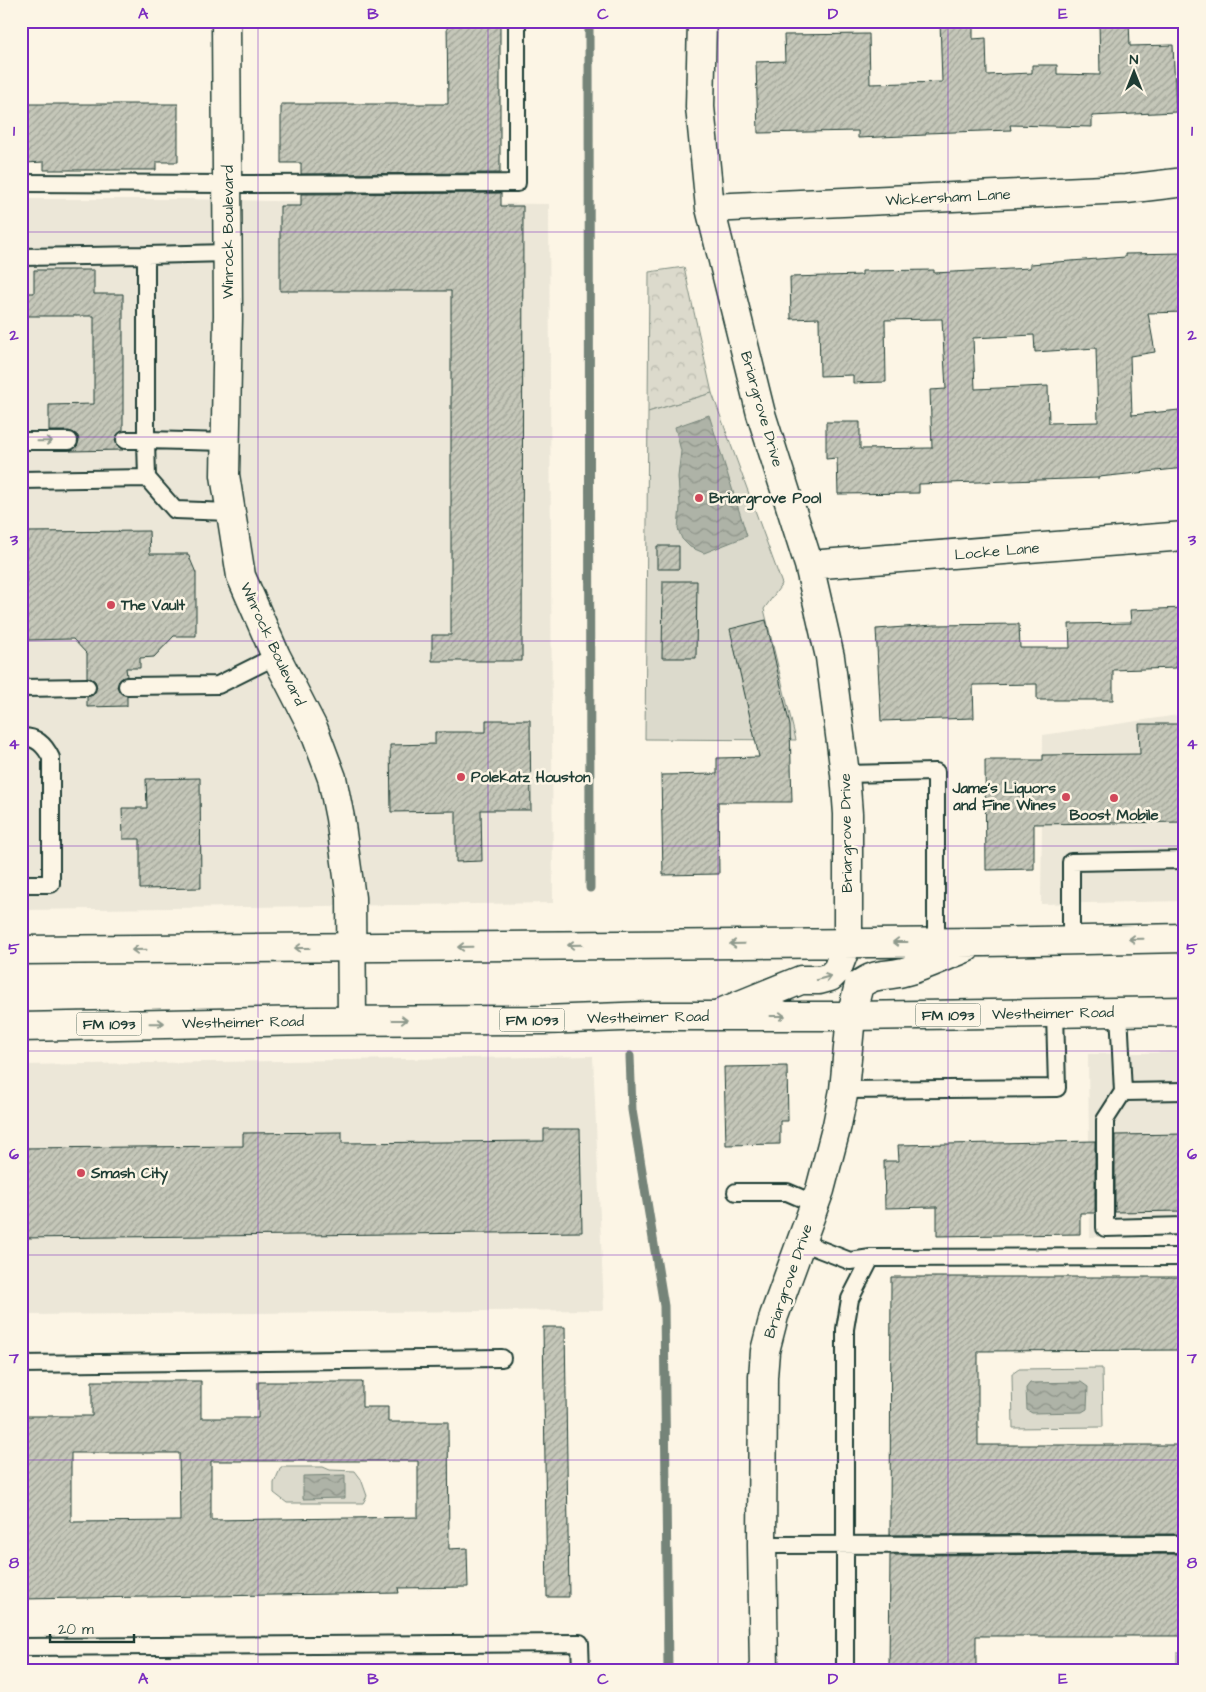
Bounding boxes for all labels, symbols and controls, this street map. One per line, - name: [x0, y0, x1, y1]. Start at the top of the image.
- text: A: [138, 3, 149, 25]
- text: B: [367, 3, 379, 25]
- text: C: [597, 3, 609, 25]
- text: D: [828, 3, 839, 25]
- text: E: [1058, 3, 1068, 25]
- north arrow: [1108, 48, 1158, 98]
- text: N: [1130, 50, 1139, 70]
- text: 1: [13, 120, 16, 142]
- text: 1: [1191, 120, 1194, 142]
- street label: Winrock Boulevard: [218, 165, 239, 299]
- street label: Wickersham Lane: [885, 184, 1011, 211]
- text: 2: [8, 324, 19, 346]
- text: 2: [1186, 324, 1197, 346]
- street label: Briargrove Drive: [734, 349, 788, 470]
- one-way arrow: [36, 436, 53, 446]
- place label: Briargrove Pool: [709, 488, 822, 511]
- marker: Briargrove Pool: [693, 492, 705, 504]
- text: 3: [9, 529, 19, 551]
- text: 3: [1187, 529, 1197, 551]
- street label: Locke Lane: [954, 537, 1040, 566]
- street label: Winrock Boulevard: [235, 579, 310, 710]
- place label: The Vault: [120, 595, 186, 616]
- marker: The Vault: [105, 599, 117, 611]
- text: 4: [9, 733, 20, 755]
- text: 4: [1187, 733, 1198, 755]
- place label: Polekatz Houston: [471, 767, 591, 788]
- marker: Polekatz Houston: [455, 771, 467, 783]
- street label: Briargrove Drive: [835, 773, 859, 893]
- place label: Jame's Liquors and Fine Wines: [951, 778, 1056, 816]
- marker: Jame's Liquors and Fine Wines: [1060, 791, 1072, 803]
- marker: Boost Mobile: [1108, 792, 1120, 804]
- place label: Boost Mobile: [1069, 805, 1159, 826]
- one-way arrow: [1128, 934, 1144, 944]
- one-way arrow: [892, 937, 908, 947]
- text: 5: [8, 938, 20, 960]
- text: 5: [1186, 938, 1198, 960]
- one-way arrow: [730, 939, 746, 949]
- one-way arrow: [567, 941, 583, 950]
- one-way arrow: [457, 942, 473, 952]
- one-way arrow: [294, 943, 310, 953]
- one-way arrow: [132, 945, 148, 955]
- one-way arrow: [815, 972, 831, 982]
- street label: Westheimer Road: [992, 1002, 1115, 1025]
- road number: FM 1093: [916, 1004, 980, 1026]
- street label: Westheimer Road: [587, 1006, 710, 1029]
- road number: FM 1093: [500, 1008, 564, 1032]
- street label: Westheimer Road: [182, 1011, 305, 1034]
- one-way arrow: [770, 1011, 786, 1021]
- road number: FM 1093: [76, 1012, 142, 1036]
- one-way arrow: [392, 1015, 408, 1025]
- one-way arrow: [149, 1019, 165, 1028]
- text: 6: [9, 1143, 19, 1165]
- text: 6: [1187, 1143, 1197, 1165]
- place label: Smash City: [90, 1163, 169, 1185]
- marker: Smash City: [75, 1167, 87, 1179]
- street label: Briargrove Drive: [759, 1221, 819, 1341]
- text: 7: [8, 1347, 19, 1369]
- text: 7: [1186, 1347, 1197, 1369]
- text: 8: [9, 1552, 20, 1574]
- text: 8: [1187, 1552, 1198, 1574]
- scale bar: [50, 1612, 134, 1644]
- text: 20 m: [58, 1619, 94, 1640]
- text: A: [138, 1668, 149, 1690]
- text: B: [367, 1668, 379, 1690]
- text: C: [597, 1668, 609, 1690]
- text: D: [828, 1668, 839, 1690]
- text: E: [1058, 1668, 1068, 1690]

